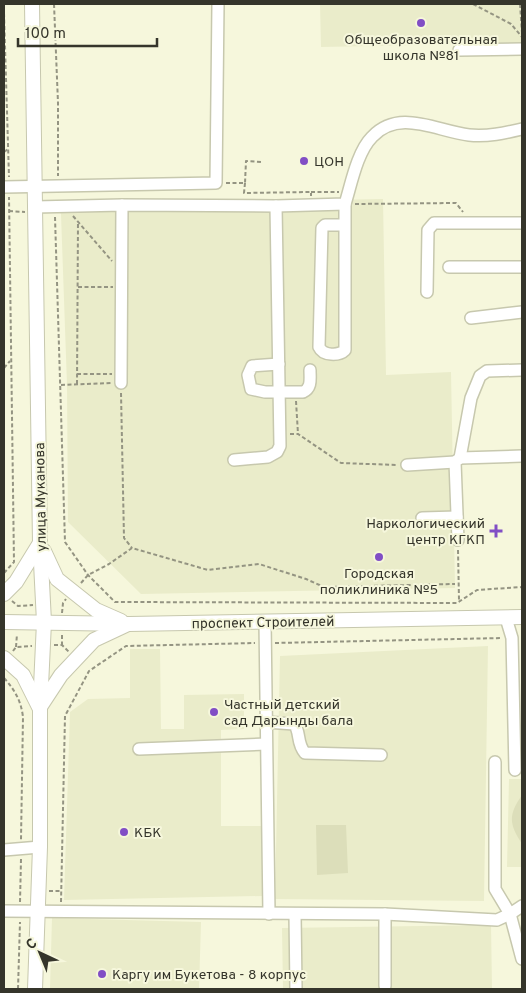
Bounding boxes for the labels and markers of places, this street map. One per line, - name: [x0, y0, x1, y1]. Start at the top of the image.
- marker: Общеобразовательная школа №81: [415, 17, 427, 29]
- place label: Общеобразовательная школа №81: [344, 32, 498, 65]
- place label: ЦОН: [314, 154, 344, 171]
- marker: ЦОН: [298, 155, 310, 167]
- place label: Наркологический центр КГКП: [366, 516, 485, 549]
- marker: Наркологический центр КГКП: [489, 524, 503, 538]
- marker: Городская поликлиника №5: [373, 551, 385, 563]
- place label: Городская поликлиника №5: [320, 566, 438, 599]
- place label: Частный детский сад Дарынды бала: [224, 697, 353, 730]
- marker: Частный детский сад Дарынды бала: [208, 706, 220, 718]
- place label: КБК: [134, 825, 162, 842]
- marker: КБК: [118, 826, 130, 838]
- place label: Каргу им Букетова - 8 корпус: [112, 967, 306, 984]
- marker: Каргу им Букетова - 8 корпус: [96, 968, 108, 980]

